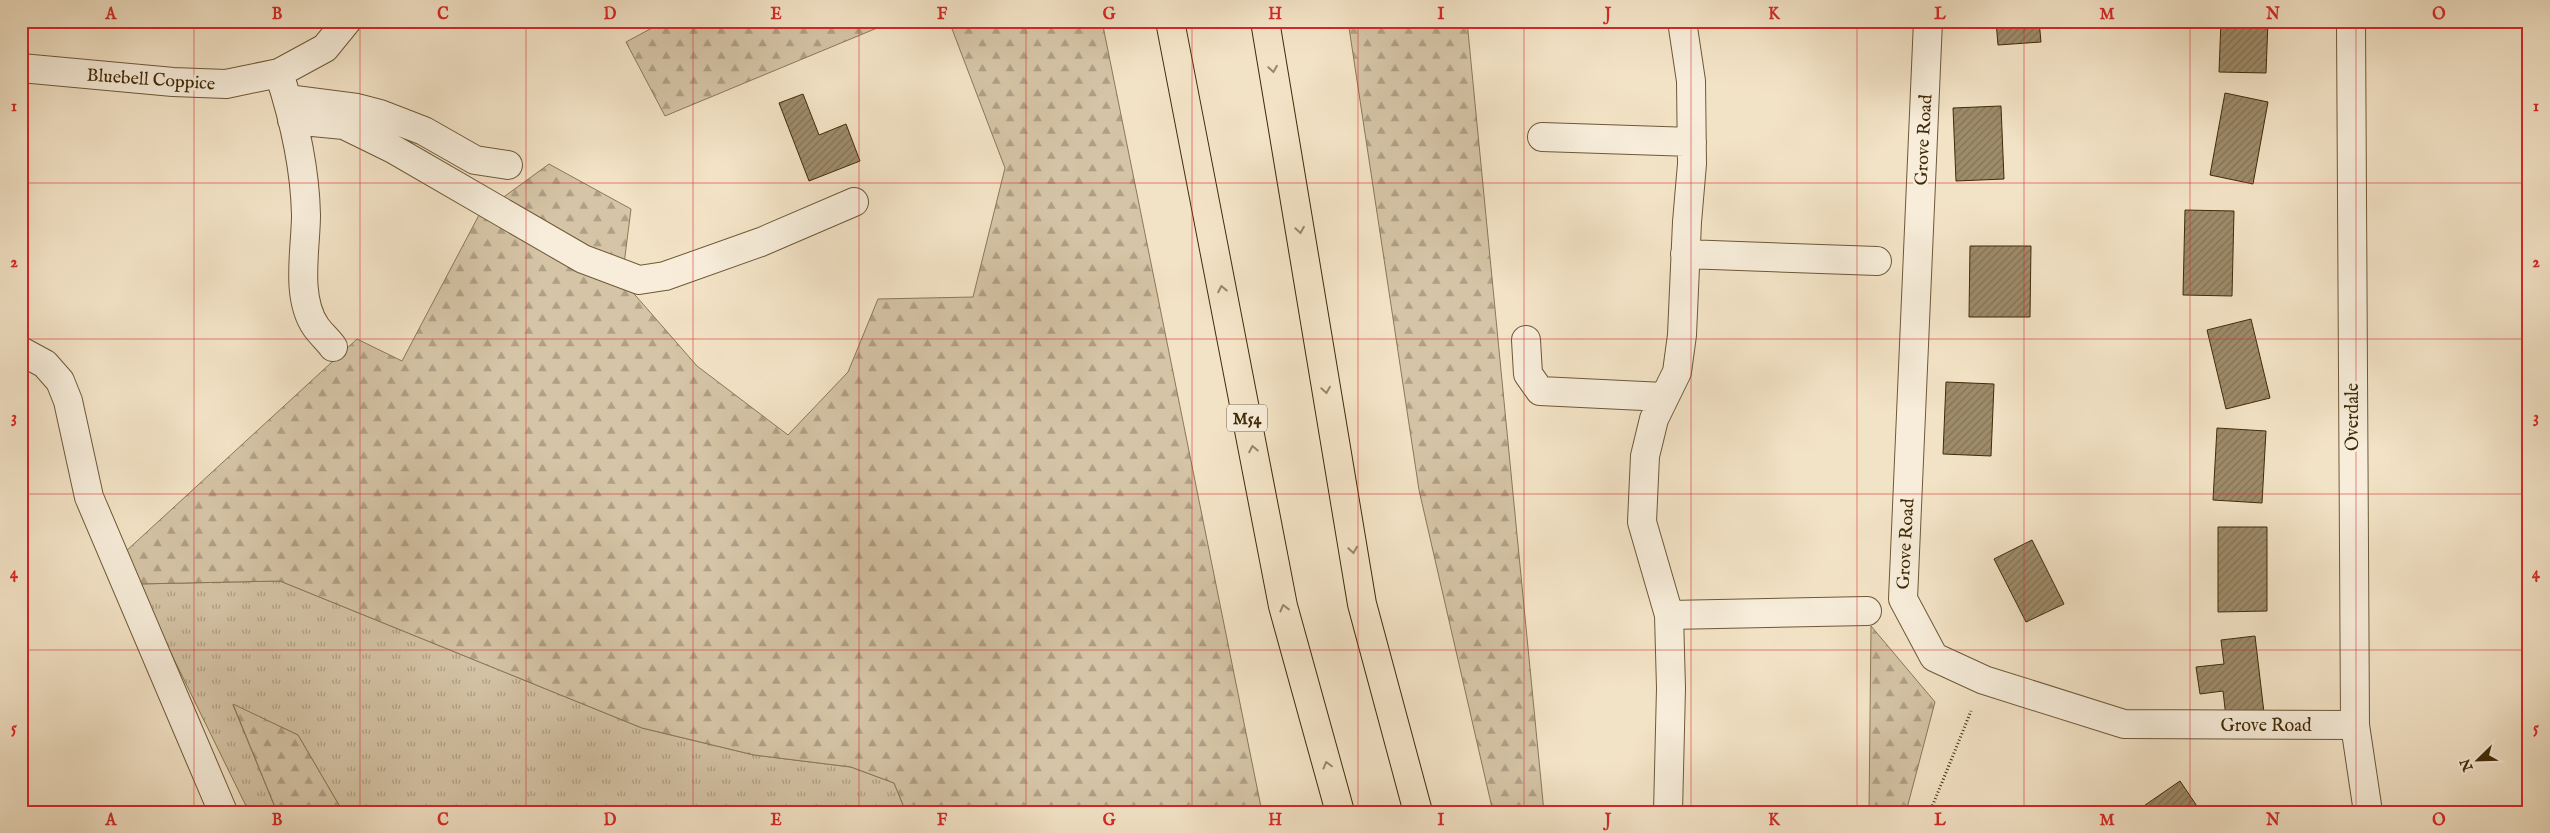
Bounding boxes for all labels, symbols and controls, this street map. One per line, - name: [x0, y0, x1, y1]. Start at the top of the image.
- text: A: [105, 5, 118, 25]
- text: B: [272, 5, 283, 25]
- text: C: [437, 5, 449, 25]
- text: D: [604, 5, 617, 25]
- text: E: [770, 5, 782, 25]
- text: F: [937, 5, 948, 25]
- text: G: [1103, 5, 1116, 25]
- text: H: [1268, 5, 1282, 25]
- text: I: [1438, 5, 1445, 25]
- text: J: [1603, 5, 1612, 25]
- text: K: [1768, 5, 1781, 25]
- text: L: [1934, 5, 1946, 25]
- text: M: [2099, 5, 2115, 25]
- text: N: [2265, 5, 2280, 25]
- text: O: [2432, 5, 2446, 25]
- street label: Bluebell Coppice: [86, 65, 216, 96]
- one-way arrow: [1268, 65, 1278, 74]
- street label: Grove Road: [1911, 94, 1938, 186]
- text: 1: [11, 97, 17, 117]
- text: 1: [2533, 97, 2539, 117]
- one-way arrow: [1294, 225, 1304, 234]
- text: 2: [10, 253, 18, 273]
- text: 2: [2532, 253, 2540, 273]
- one-way arrow: [1217, 285, 1227, 293]
- street label: Overdale: [2342, 383, 2365, 451]
- one-way arrow: [1321, 386, 1331, 394]
- road number: M54: [1227, 404, 1267, 432]
- text: 3: [11, 408, 17, 428]
- text: 3: [2533, 408, 2539, 428]
- one-way arrow: [1248, 444, 1258, 453]
- street label: Grove Road: [1893, 498, 1920, 590]
- one-way arrow: [1347, 547, 1358, 555]
- text: 4: [10, 564, 19, 584]
- text: 4: [2532, 564, 2541, 584]
- one-way arrow: [1279, 604, 1290, 613]
- street label: Grove Road: [2220, 715, 2312, 738]
- text: 5: [11, 719, 17, 739]
- text: 5: [2533, 719, 2539, 739]
- north arrow: [2452, 736, 2502, 786]
- text: N: [2456, 756, 2478, 775]
- one-way arrow: [1322, 761, 1332, 769]
- text: A: [105, 811, 118, 831]
- text: B: [272, 811, 283, 831]
- text: C: [437, 811, 449, 831]
- text: D: [604, 811, 617, 831]
- text: E: [770, 811, 782, 831]
- text: F: [937, 811, 948, 831]
- text: G: [1103, 811, 1116, 831]
- text: H: [1268, 811, 1282, 831]
- text: I: [1438, 811, 1445, 831]
- text: J: [1603, 811, 1612, 831]
- text: K: [1768, 811, 1781, 831]
- text: L: [1934, 811, 1946, 831]
- text: M: [2099, 811, 2115, 831]
- text: N: [2265, 811, 2280, 831]
- text: O: [2432, 811, 2446, 831]

